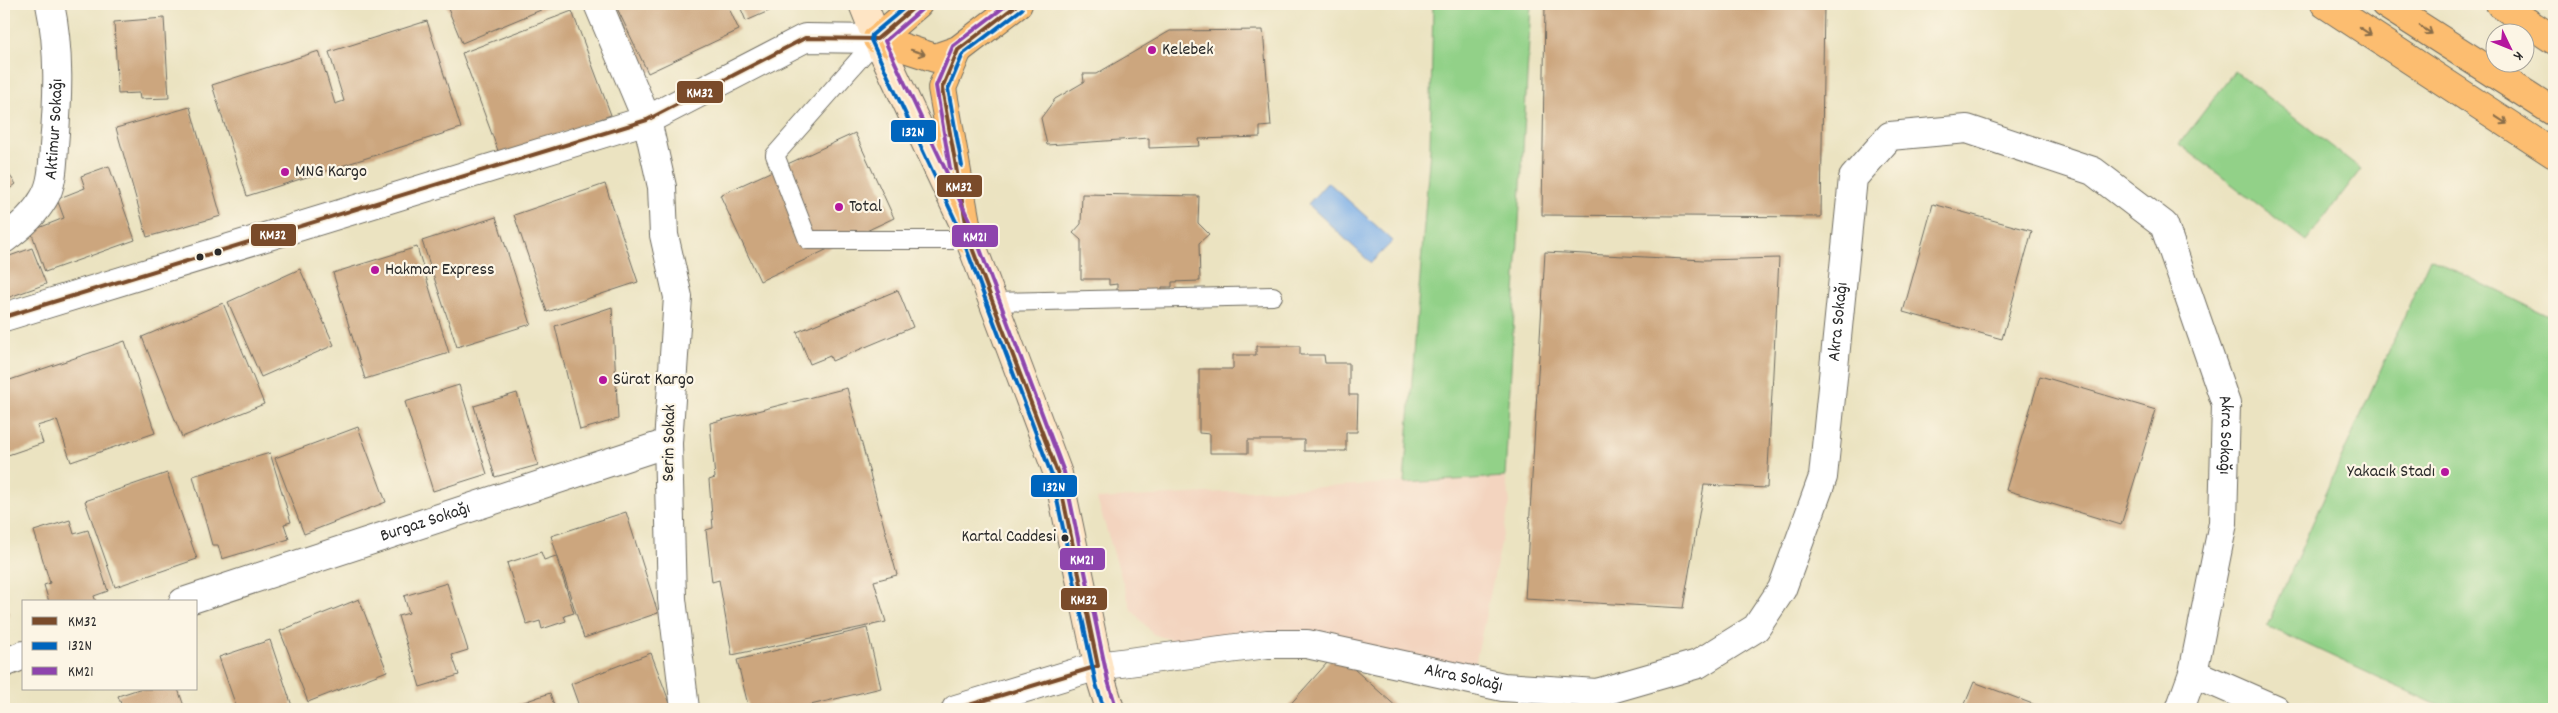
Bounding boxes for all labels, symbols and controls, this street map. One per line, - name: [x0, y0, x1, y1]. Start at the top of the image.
- north arrow: [2486, 22, 2536, 72]
- one-way arrow: [2419, 25, 2433, 35]
- one-way arrow: [2358, 26, 2372, 36]
- place label: Kelebek: [1162, 38, 1214, 63]
- marker: Kelebek: [1146, 44, 1158, 56]
- text: K: [2508, 46, 2528, 65]
- one-way arrow: [909, 48, 925, 58]
- street label: Aktimur Sokağı: [39, 79, 70, 181]
- line badge: KM32: [676, 80, 724, 104]
- text: KM32: [686, 84, 714, 104]
- one-way arrow: [2494, 114, 2508, 125]
- line badge: 132N: [890, 119, 937, 143]
- text: 132N: [902, 123, 924, 143]
- place label: MNG Kargo: [295, 160, 367, 185]
- marker: MNG Kargo: [279, 166, 291, 178]
- line badge: KM32: [936, 174, 983, 198]
- text: KM32: [945, 178, 973, 198]
- place label: Total: [849, 195, 883, 220]
- marker: Total: [833, 201, 845, 213]
- line badge: KM32: [250, 223, 297, 247]
- line badge: KM21: [951, 224, 999, 248]
- text: KM32: [259, 226, 287, 246]
- text: KM21: [963, 228, 987, 248]
- unlabelled marker: [213, 247, 223, 257]
- unlabelled marker: [195, 252, 205, 262]
- place label: Hakmar Express: [385, 258, 495, 283]
- marker: Hakmar Express: [369, 264, 381, 276]
- street label: Akra Sokağı: [1822, 281, 1855, 363]
- place label: Sürat Kargo: [613, 368, 694, 393]
- marker: Sürat Kargo: [597, 374, 609, 386]
- street label: Akra Sokağı: [2211, 391, 2238, 475]
- street label: Serin Sokak: [657, 404, 683, 482]
- place label: Yakacık Stadı: [2347, 460, 2435, 485]
- marker: Yakacık Stadı: [2439, 466, 2451, 478]
- line badge: 132N: [1030, 474, 1078, 498]
- text: 132N: [1043, 478, 1065, 498]
- street label: Burgaz Sokağı: [377, 496, 474, 549]
- place label: Kartal Caddesi: [962, 526, 1056, 550]
- marker: Kartal Caddesi: [1060, 533, 1070, 543]
- line badge: KM21: [1059, 547, 1106, 571]
- text: KM21: [1070, 551, 1094, 571]
- line badge: KM32: [1060, 587, 1108, 611]
- text: KM32: [1070, 591, 1098, 611]
- legend: [22, 600, 198, 690]
- text: KM32: [68, 612, 97, 634]
- text: 132N: [68, 636, 92, 658]
- street label: Akra Sokağı: [1422, 658, 1505, 699]
- text: KM21: [68, 662, 94, 684]

